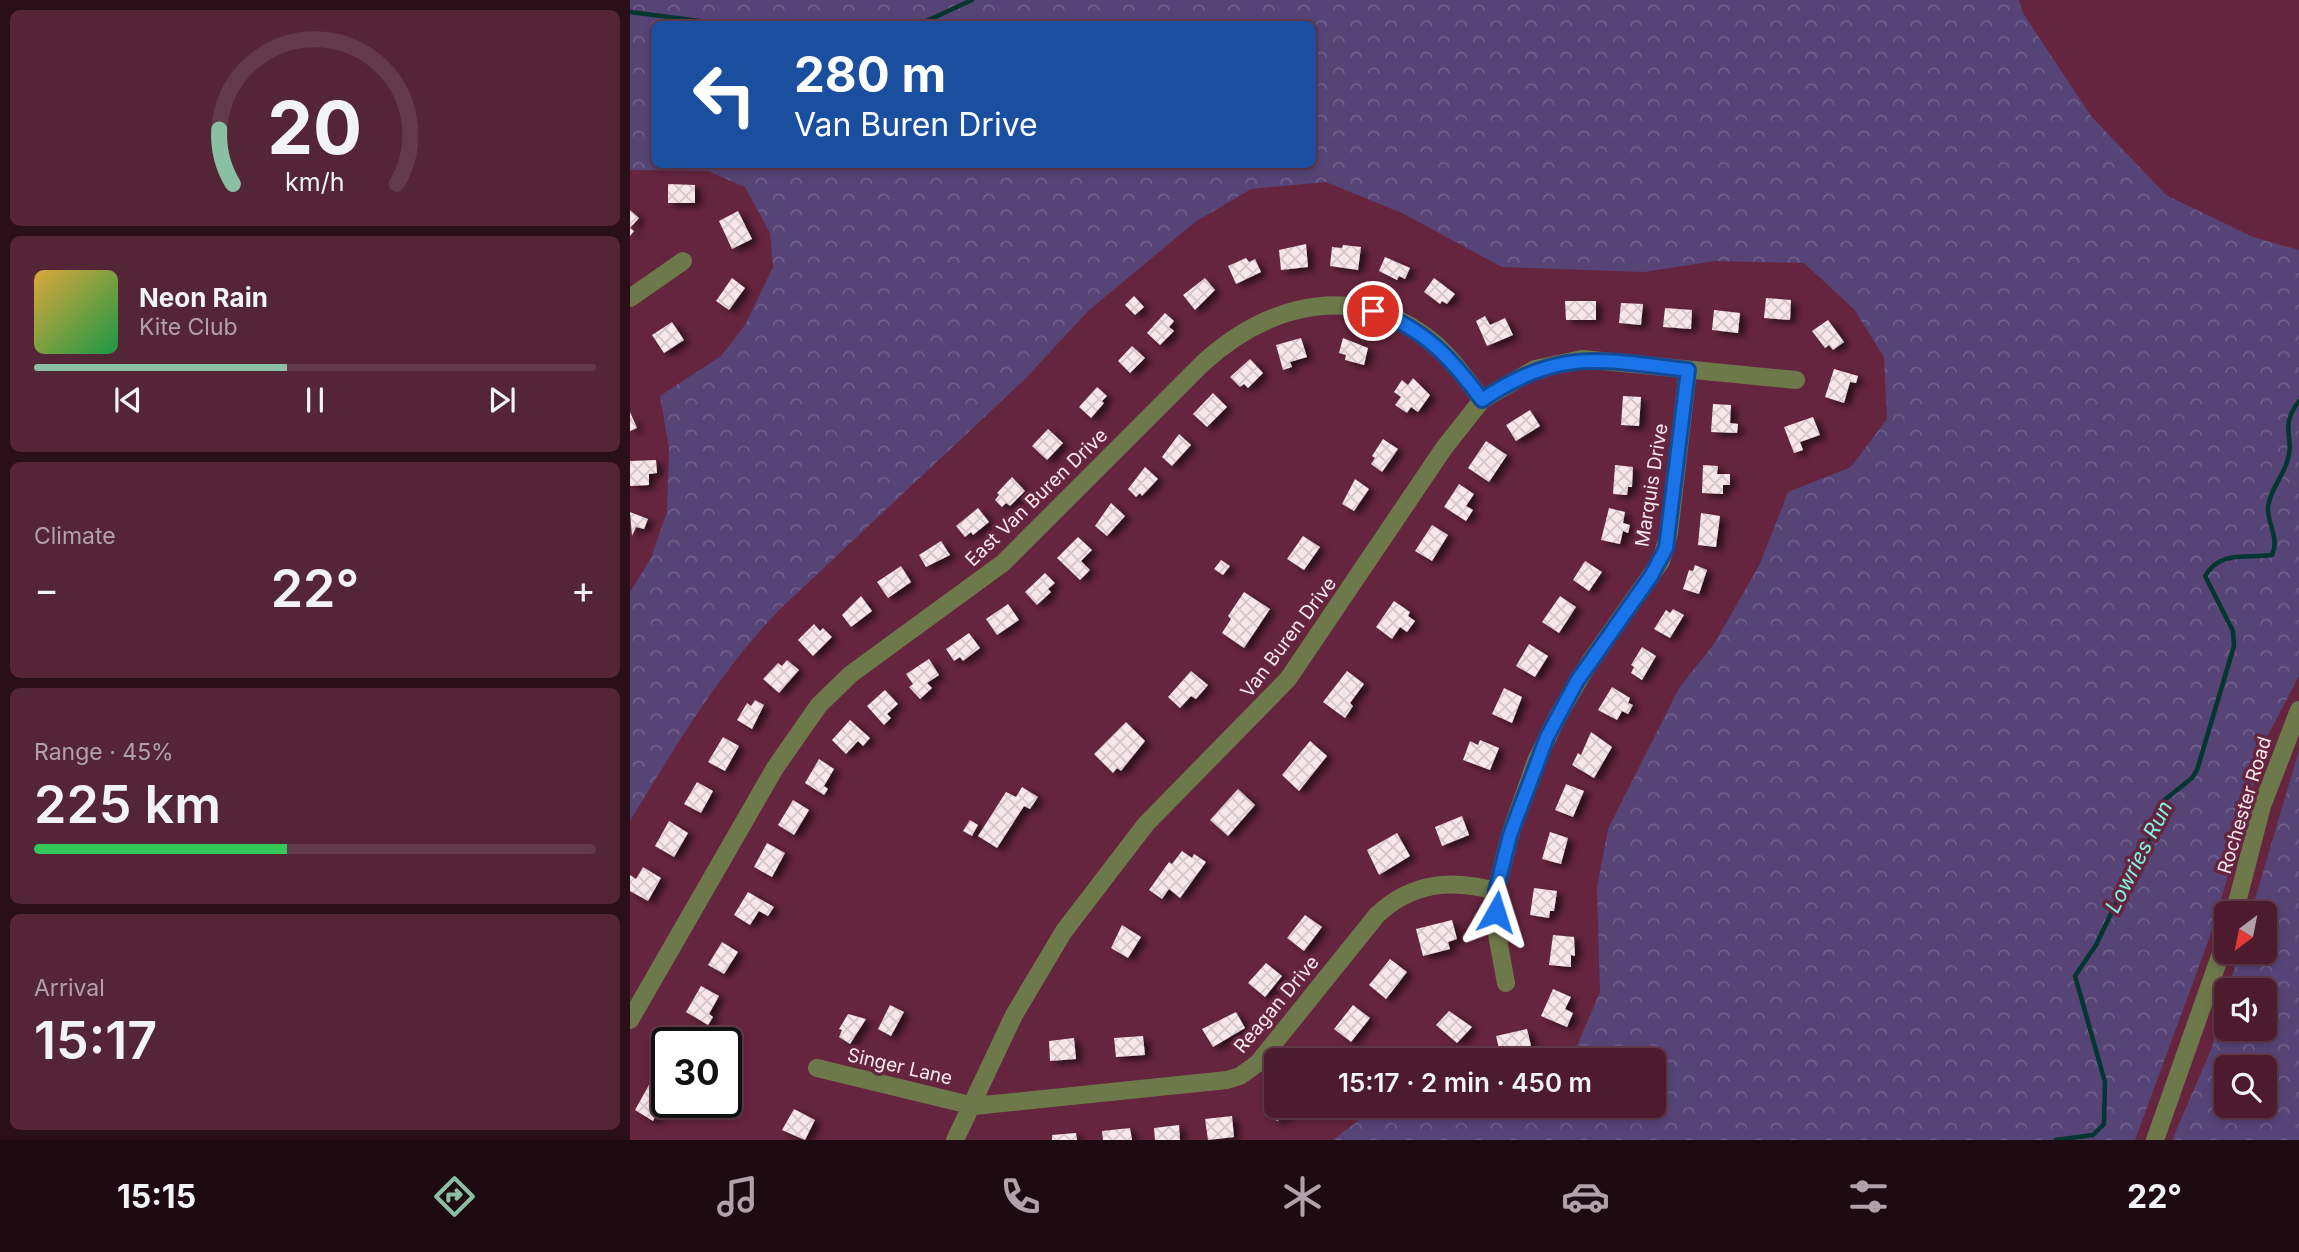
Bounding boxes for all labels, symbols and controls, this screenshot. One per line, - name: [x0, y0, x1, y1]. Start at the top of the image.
- text: 280 m: [794, 45, 946, 104]
- icon: left: [679, 49, 770, 140]
- text: 20: [268, 83, 362, 172]
- text: Van Buren Drive: [794, 105, 1038, 144]
- text: km/h: [285, 167, 345, 197]
- pin: [1343, 281, 1403, 341]
- text: Neon Rain: [139, 282, 268, 313]
- icon: arrive: [1354, 292, 1392, 330]
- text: Kite Club: [139, 313, 238, 341]
- icon: previous: [109, 381, 147, 419]
- icon: pause: [296, 381, 334, 419]
- icon: next: [483, 381, 521, 419]
- street label: Marquis Drive: [1630, 422, 1673, 548]
- street label: East Van Buren Drive: [961, 424, 1112, 571]
- text: Climate: [34, 522, 116, 550]
- text: 22°: [271, 557, 359, 620]
- text: −: [34, 566, 59, 612]
- text: +: [571, 566, 596, 612]
- street label: Van Buren Drive: [1236, 573, 1341, 702]
- street label: Rochester Road: [2213, 734, 2276, 876]
- text: Range · 45%: [34, 738, 174, 766]
- text: 225 km: [34, 773, 221, 836]
- water label: Lowries Run: [2100, 797, 2177, 917]
- position arrow: [1459, 875, 1533, 949]
- north arrow: [2214, 901, 2277, 964]
- map controls: [2214, 901, 2277, 1118]
- street label: Reagan Drive: [1229, 951, 1324, 1058]
- text: Arrival: [34, 974, 105, 1002]
- button: sound: [2214, 978, 2277, 1041]
- text: 15:17: [34, 1009, 157, 1072]
- speed limit sign: 30: [651, 1027, 742, 1118]
- street label: Singer Lane: [845, 1043, 955, 1090]
- button: search: [2214, 1055, 2277, 1118]
- text: 15:17 · 2 min · 450 m: [1338, 1067, 1592, 1098]
- icon: directions: [430, 1172, 479, 1221]
- icon: music: [713, 1172, 762, 1221]
- icon: phone: [996, 1172, 1045, 1221]
- icon: climate: [1278, 1172, 1327, 1221]
- icon: car: [1561, 1172, 1610, 1221]
- icon: filters: [1844, 1172, 1893, 1221]
- text: 15:15: [117, 1177, 196, 1216]
- text: 22°: [2127, 1177, 2182, 1216]

